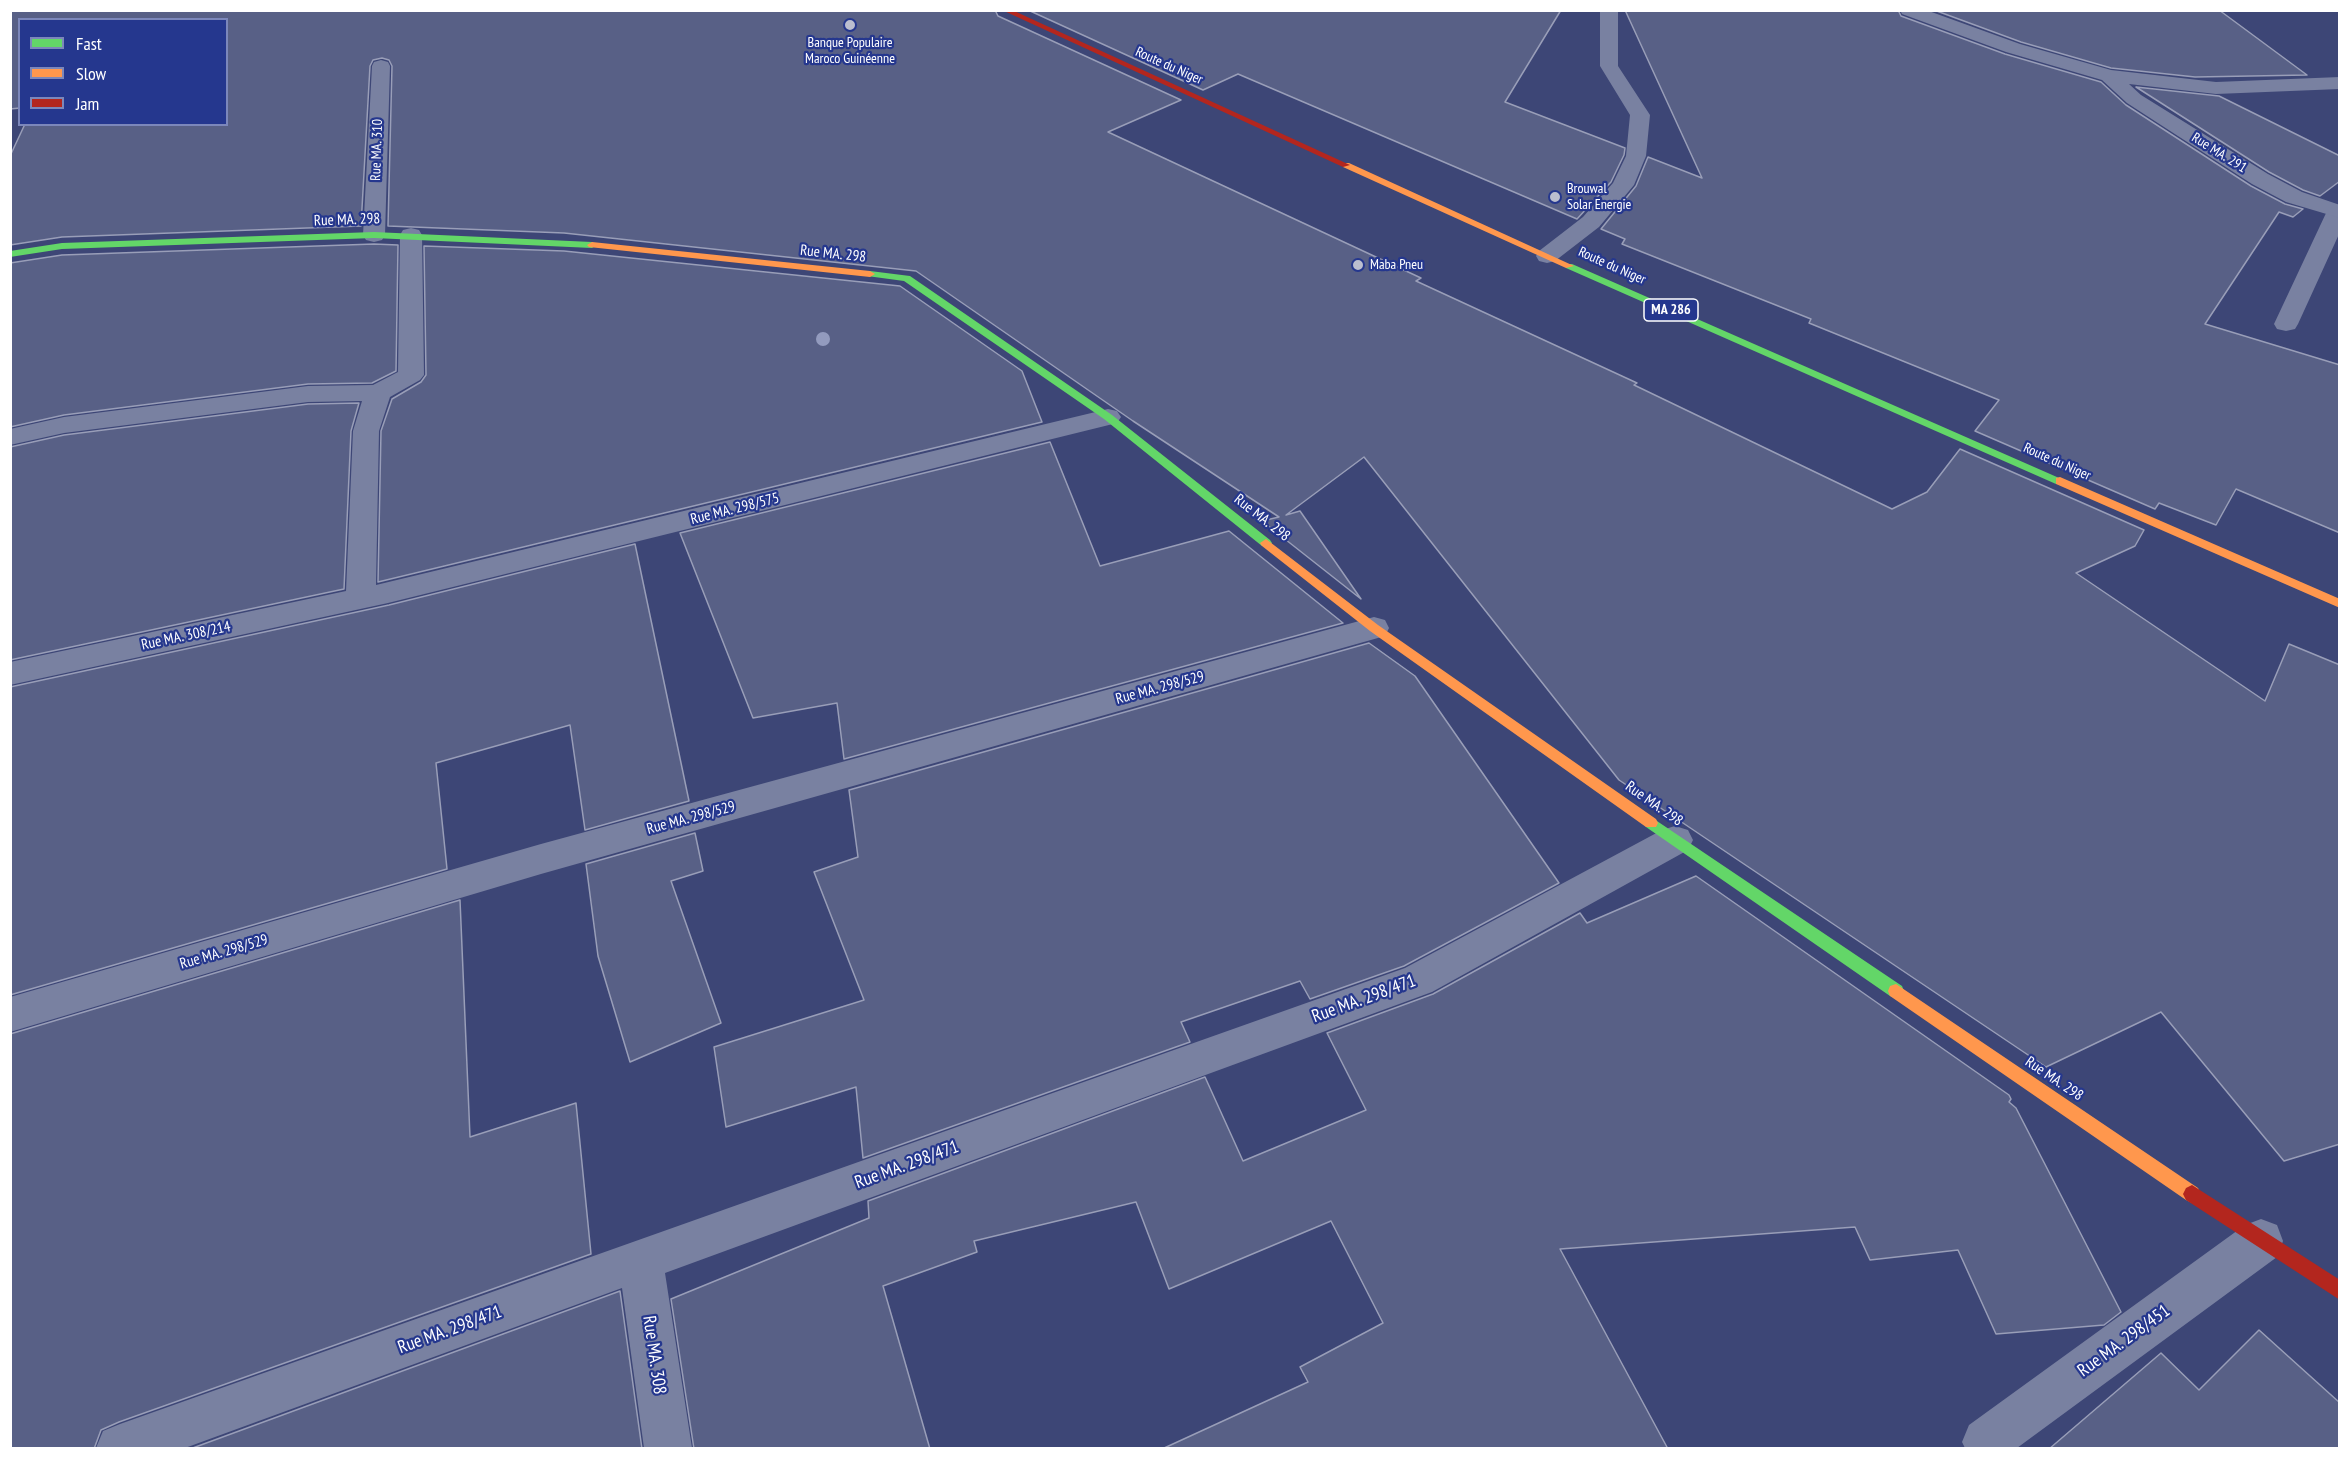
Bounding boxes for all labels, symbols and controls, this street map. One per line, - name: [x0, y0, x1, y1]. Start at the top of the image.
- legend: [18, 18, 228, 126]
- marker: Banque Populaire Maroco Guinéenne: [843, 18, 857, 32]
- text: Fast: [76, 32, 102, 55]
- place label: Banque Populaire Maroco Guinéenne: [805, 35, 895, 68]
- street label: Route du Niger: [1133, 44, 1205, 88]
- text: Slow: [76, 62, 106, 85]
- text: Jam: [76, 92, 99, 115]
- street label: Rue MA. 310: [368, 119, 386, 181]
- street label: Rue MA. 291: [2188, 130, 2250, 176]
- place label: Brouwal Solar Energie: [1567, 181, 1631, 214]
- marker: Brouwal Solar Energie: [1548, 190, 1562, 204]
- street label: Rue MA. 298: [314, 210, 380, 230]
- street label: Rue MA. 298: [799, 242, 867, 266]
- street label: Route du Niger: [1576, 244, 1648, 288]
- place label: Maba Pneu: [1370, 257, 1423, 273]
- marker: Maba Pneu: [1351, 258, 1365, 272]
- road number: MA 286: [1644, 299, 1698, 321]
- street label: Route du Niger: [2021, 440, 2093, 484]
- street label: Rue MA. 298/575: [689, 489, 781, 529]
- street label: Rue MA. 298: [1230, 491, 1294, 545]
- street label: Rue MA. 308/214: [140, 618, 232, 654]
- street label: Rue MA. 298/529: [1114, 668, 1206, 708]
- street label: Rue MA. 298: [1622, 778, 1686, 830]
- street label: Rue MA. 298/529: [645, 798, 737, 838]
- street label: Rue MA. 298/529: [178, 931, 270, 973]
- street label: Rue MA. 298/471: [1309, 970, 1419, 1028]
- street label: Rue MA. 298: [2022, 1053, 2086, 1105]
- street label: Rue MA. 298/471: [852, 1136, 962, 1194]
- street label: Rue MA. 298/451: [2074, 1300, 2174, 1382]
- street label: Rue MA. 298/471: [395, 1301, 505, 1359]
- street label: Rue MA. 308: [638, 1314, 670, 1396]

